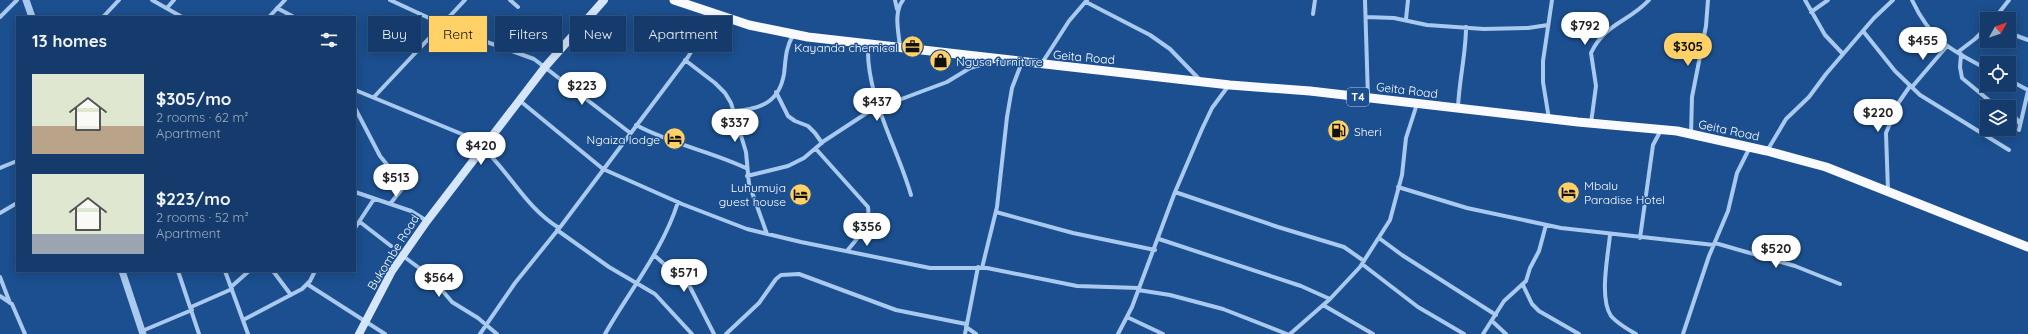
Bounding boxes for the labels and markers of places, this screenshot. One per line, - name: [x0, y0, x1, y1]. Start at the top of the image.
- pin: $792: [1561, 12, 1609, 46]
- pin: $455: [1899, 27, 1947, 61]
- pin: $305: [1664, 33, 1712, 67]
- office icon: Kayanda chemical: [900, 34, 926, 60]
- place label: Kayanda chemical: [794, 40, 898, 55]
- shop icon: Ngusa furniture: [928, 48, 954, 74]
- place label: Ngusa furniture: [956, 54, 1043, 69]
- pin: $223: [558, 72, 606, 106]
- pin: $437: [853, 88, 901, 122]
- pin: $220: [1854, 99, 1902, 133]
- pin: $337: [711, 109, 759, 143]
- fuel station icon: Sheri: [1326, 118, 1352, 144]
- place label: Sheri: [1354, 124, 1382, 139]
- hotel icon: Ngaiza lodge: [662, 126, 688, 152]
- pin: $420: [457, 132, 505, 166]
- place label: Ngaiza lodge: [587, 132, 660, 147]
- pin: $513: [372, 164, 420, 198]
- place label: Mbalu Paradise Hotel: [1584, 178, 1665, 207]
- hotel icon: Mbalu Paradise Hotel: [1556, 179, 1582, 205]
- place label: Luhumuja guest house: [719, 180, 786, 209]
- hotel icon: Luhumuja guest house: [788, 181, 814, 207]
- pin: $356: [843, 213, 891, 247]
- pin: $520: [1752, 235, 1800, 269]
- pin: $571: [660, 259, 708, 293]
- pin: $564: [415, 264, 463, 298]

